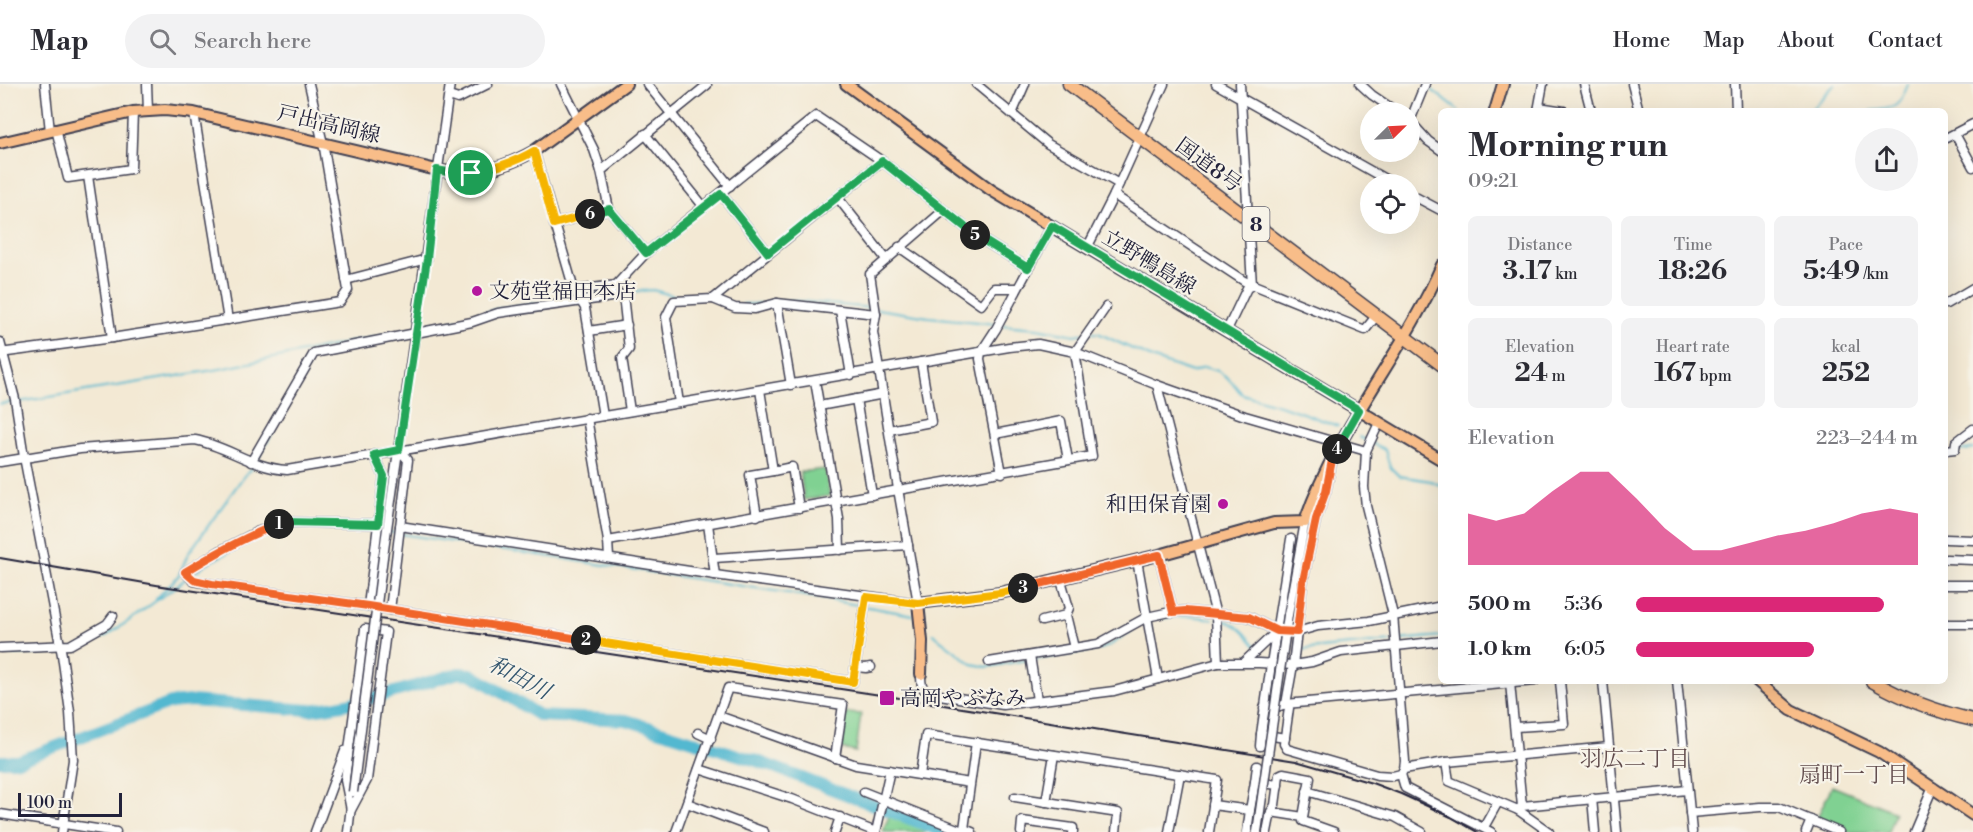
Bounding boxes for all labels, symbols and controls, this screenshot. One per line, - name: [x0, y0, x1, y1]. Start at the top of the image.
- search box: [125, 14, 545, 68]
- text: Map: [30, 24, 89, 59]
- icon: search: [146, 25, 179, 58]
- text: Search here: [194, 28, 311, 55]
- text: Home: [1613, 28, 1670, 54]
- text: Map: [1703, 28, 1745, 54]
- text: About: [1778, 28, 1835, 54]
- text: Contact: [1868, 28, 1943, 54]
- street label: 戸出高岡線: [275, 100, 383, 149]
- north arrow: [1360, 102, 1420, 162]
- map controls: [1360, 102, 1420, 234]
- text: Morning run: [1468, 126, 1668, 167]
- button: share: [1855, 128, 1918, 191]
- street label: 国道8号: [1170, 133, 1247, 199]
- pin: [445, 147, 496, 198]
- icon: arrive: [454, 156, 487, 189]
- text: 09:21: [1468, 169, 1518, 194]
- button: locate: [1360, 174, 1420, 234]
- pin: 6: [575, 199, 605, 229]
- text: 6: [585, 204, 595, 224]
- road number: 8: [1242, 207, 1270, 241]
- pin: 5: [960, 220, 990, 250]
- text: 5: [970, 225, 980, 245]
- street label: 立野鴨島線: [1097, 225, 1200, 301]
- text: Distance: [1508, 235, 1572, 255]
- text: Time: [1674, 235, 1712, 255]
- text: Pace: [1829, 235, 1863, 255]
- text: 3.17: [1502, 255, 1552, 287]
- text: 18:26: [1659, 255, 1727, 287]
- text: 5:49: [1803, 255, 1860, 287]
- text: km: [1552, 264, 1578, 284]
- text: /km: [1860, 264, 1889, 284]
- place label: 文苑堂福田本店: [489, 279, 636, 305]
- marker: 文苑堂福田本店: [470, 284, 484, 298]
- text: Elevation: [1505, 337, 1575, 357]
- text: Heart rate: [1656, 337, 1730, 357]
- text: kcal: [1831, 337, 1861, 357]
- text: 24: [1514, 357, 1548, 389]
- text: 167: [1654, 357, 1696, 389]
- text: 252: [1822, 357, 1870, 389]
- text: m: [1548, 366, 1566, 386]
- text: bpm: [1696, 366, 1732, 386]
- text: Elevation: [1468, 426, 1555, 451]
- text: 223–244 m: [1816, 426, 1918, 451]
- pin: 4: [1322, 434, 1352, 464]
- text: 4: [1332, 439, 1342, 459]
- place label: 和田保育園: [1106, 492, 1211, 518]
- marker: 和田保育園: [1216, 497, 1230, 511]
- pin: 1: [264, 509, 294, 539]
- text: 1: [275, 514, 283, 534]
- pin: 3: [1008, 573, 1038, 603]
- text: 3: [1018, 578, 1028, 598]
- text: 500 m: [1468, 592, 1531, 617]
- text: 5:36: [1564, 592, 1603, 617]
- pin: 2: [571, 625, 601, 655]
- text: 2: [581, 630, 591, 650]
- text: 1.0 km: [1468, 637, 1532, 662]
- text: 6:05: [1564, 637, 1605, 662]
- water label: 和田川: [484, 651, 557, 707]
- place label: 高岡やぶなみ: [900, 686, 1026, 712]
- marker: 高岡やぶなみ: [878, 689, 896, 707]
- district label: 羽広二丁目: [1580, 746, 1690, 773]
- district label: 扇町一丁目: [1799, 762, 1909, 789]
- scale bar: [18, 790, 122, 818]
- text: 100 m: [27, 793, 72, 813]

